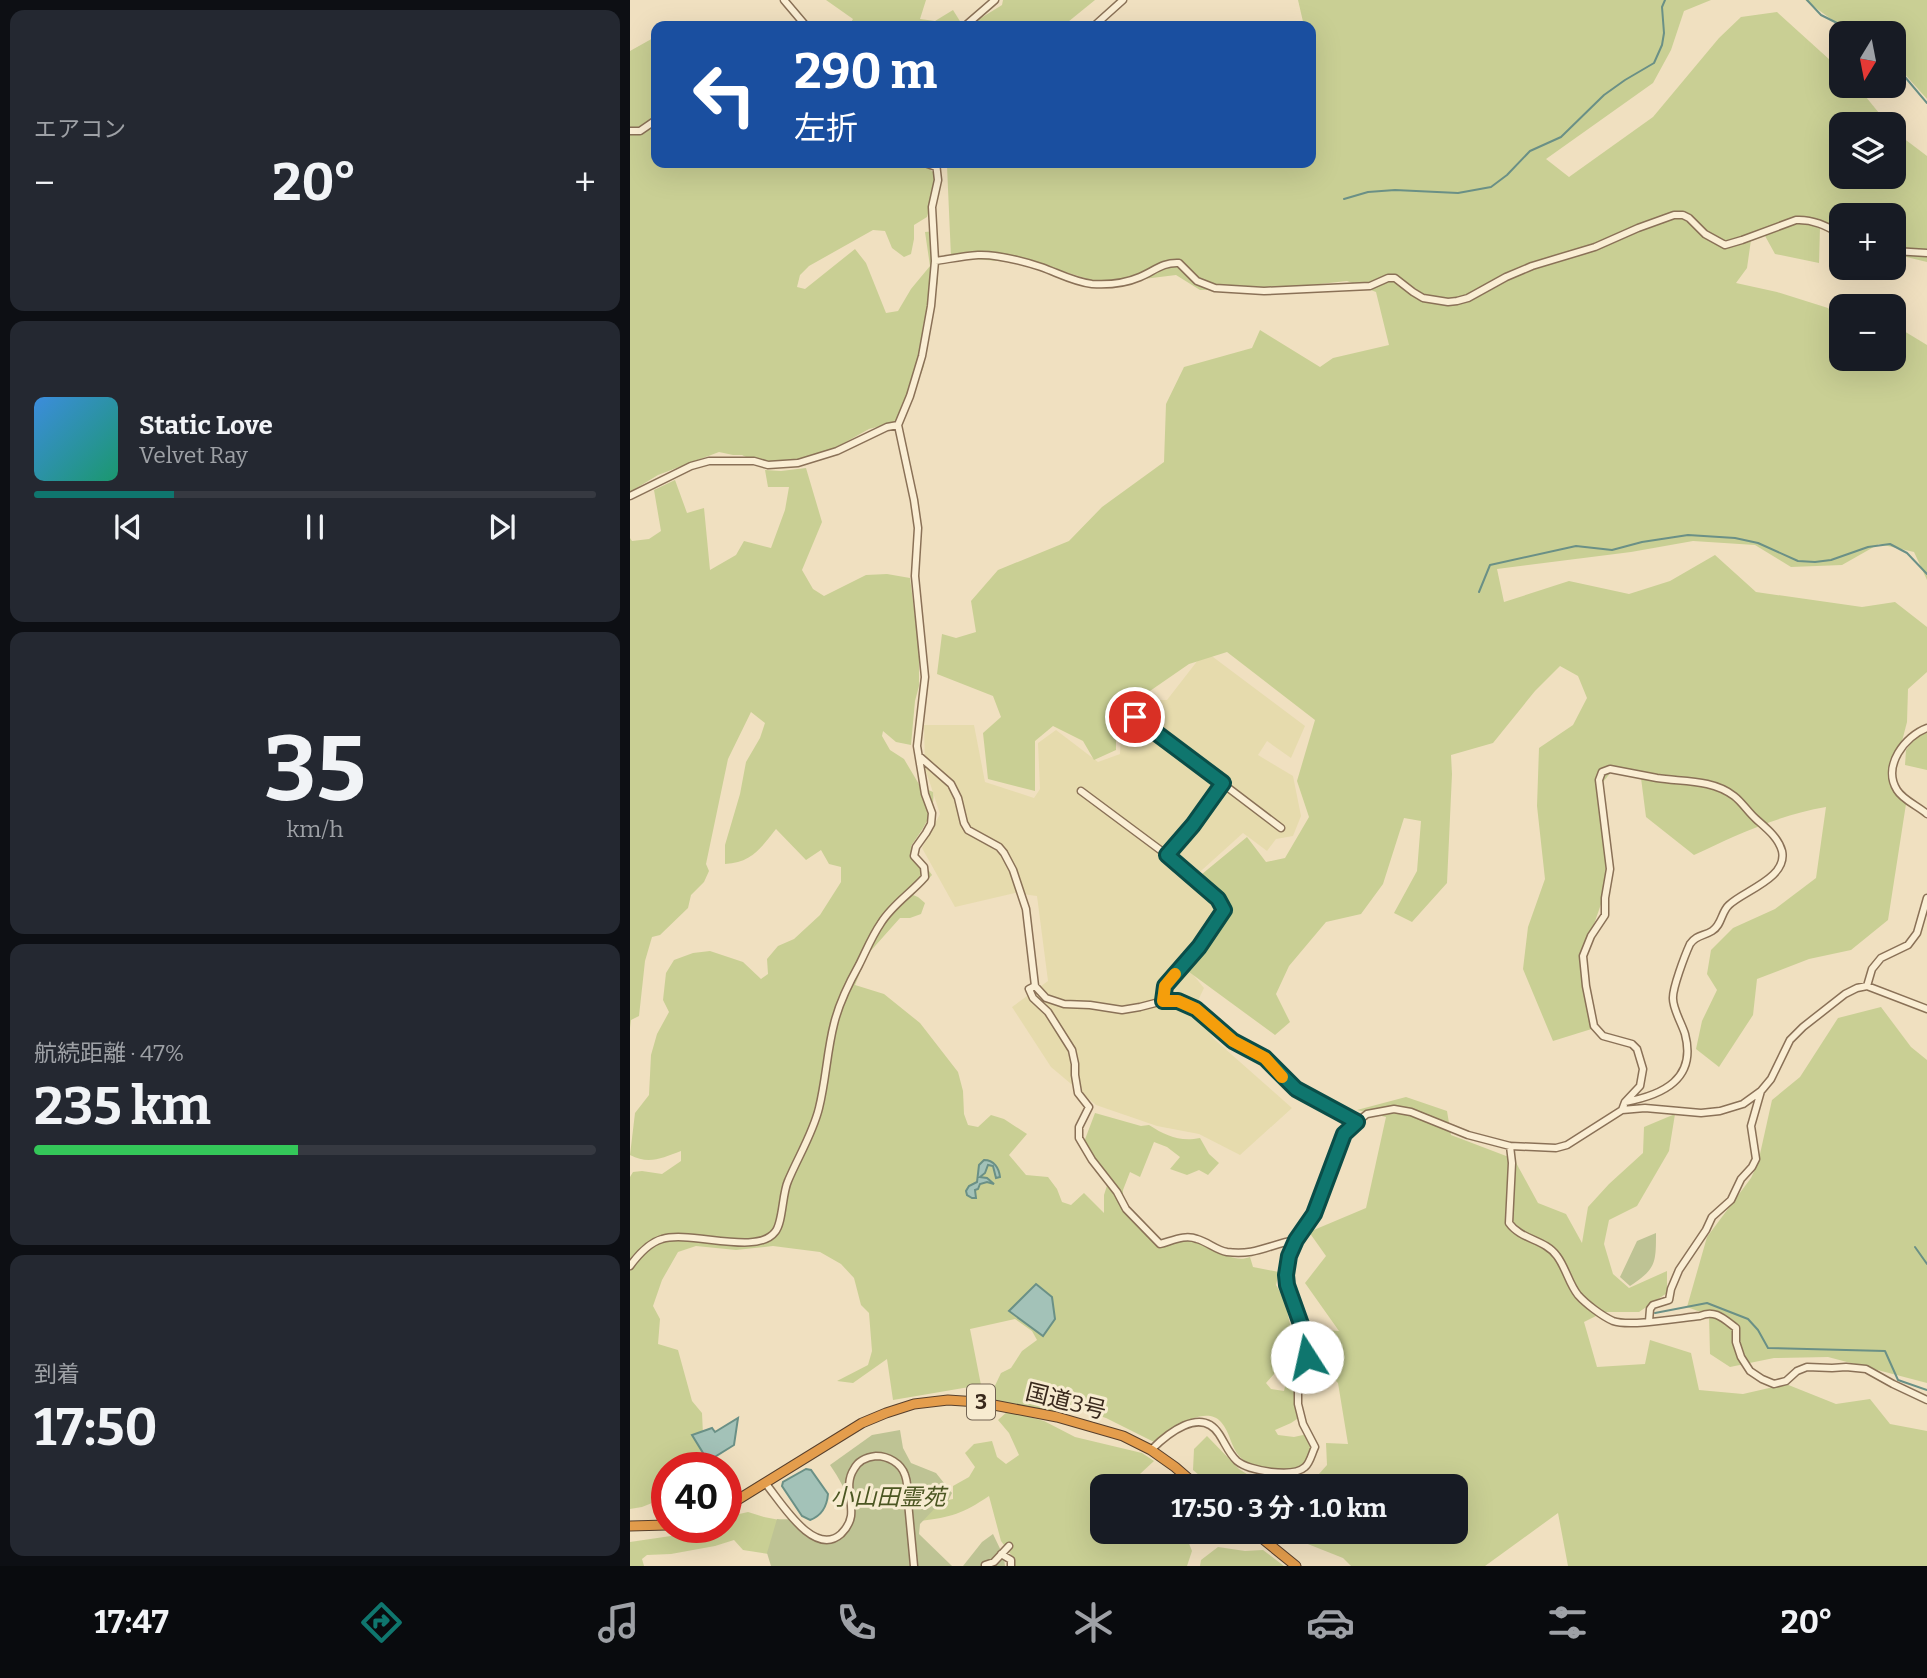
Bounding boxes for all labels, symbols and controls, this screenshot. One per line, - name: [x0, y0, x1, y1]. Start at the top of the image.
- north arrow: [1829, 21, 1906, 98]
- map controls: [1829, 21, 1906, 371]
- text: 290 m: [794, 42, 937, 101]
- icon: left: [679, 49, 770, 140]
- text: 左折: [794, 109, 858, 147]
- button: layers: [1829, 112, 1906, 189]
- text: エアコン: [34, 115, 126, 143]
- text: 20°: [272, 151, 357, 214]
- text: −: [34, 160, 55, 206]
- text: +: [574, 160, 596, 206]
- button: +: [1829, 203, 1906, 280]
- button: −: [1829, 294, 1906, 371]
- text: Static Love: [139, 410, 273, 441]
- text: Velvet Ray: [139, 441, 248, 469]
- icon: previous: [109, 508, 147, 546]
- icon: pause: [296, 508, 334, 546]
- icon: next: [483, 508, 521, 546]
- pin: [1105, 687, 1165, 747]
- icon: arrive: [1116, 698, 1154, 736]
- text: 35: [264, 715, 366, 824]
- text: km/h: [287, 815, 343, 843]
- text: 航続距離 · 47%: [34, 1039, 184, 1067]
- text: 235 km: [34, 1075, 211, 1138]
- position arrow: [1270, 1320, 1344, 1394]
- text: 到着: [34, 1360, 80, 1388]
- street label: 国道3号: [1023, 1377, 1109, 1425]
- road number: 3: [967, 1384, 995, 1420]
- text: 17:50: [34, 1396, 158, 1459]
- speed limit sign: 40: [651, 1452, 742, 1543]
- park label: 小山田霊苑: [831, 1483, 950, 1511]
- text: 17:50 · 3 分 · 1.0 km: [1171, 1493, 1387, 1524]
- icon: directions: [357, 1598, 406, 1647]
- icon: music: [594, 1598, 643, 1647]
- icon: phone: [832, 1598, 881, 1647]
- icon: climate: [1069, 1598, 1118, 1647]
- icon: car: [1306, 1598, 1355, 1647]
- icon: filters: [1543, 1598, 1592, 1647]
- text: 17:47: [94, 1603, 169, 1641]
- text: 20°: [1781, 1603, 1833, 1641]

